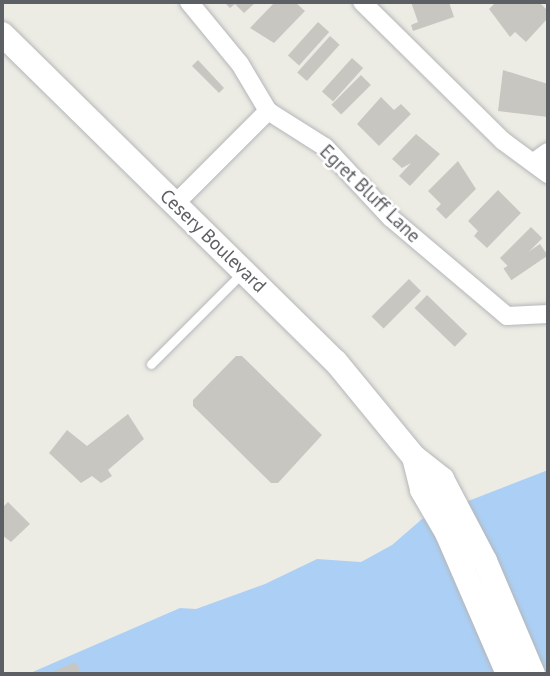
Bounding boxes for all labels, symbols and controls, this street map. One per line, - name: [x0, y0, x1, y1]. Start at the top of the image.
- street label: Egret Bluff Lane: [315, 140, 425, 248]
- street label: Cesery Boulevard: [155, 184, 271, 298]

